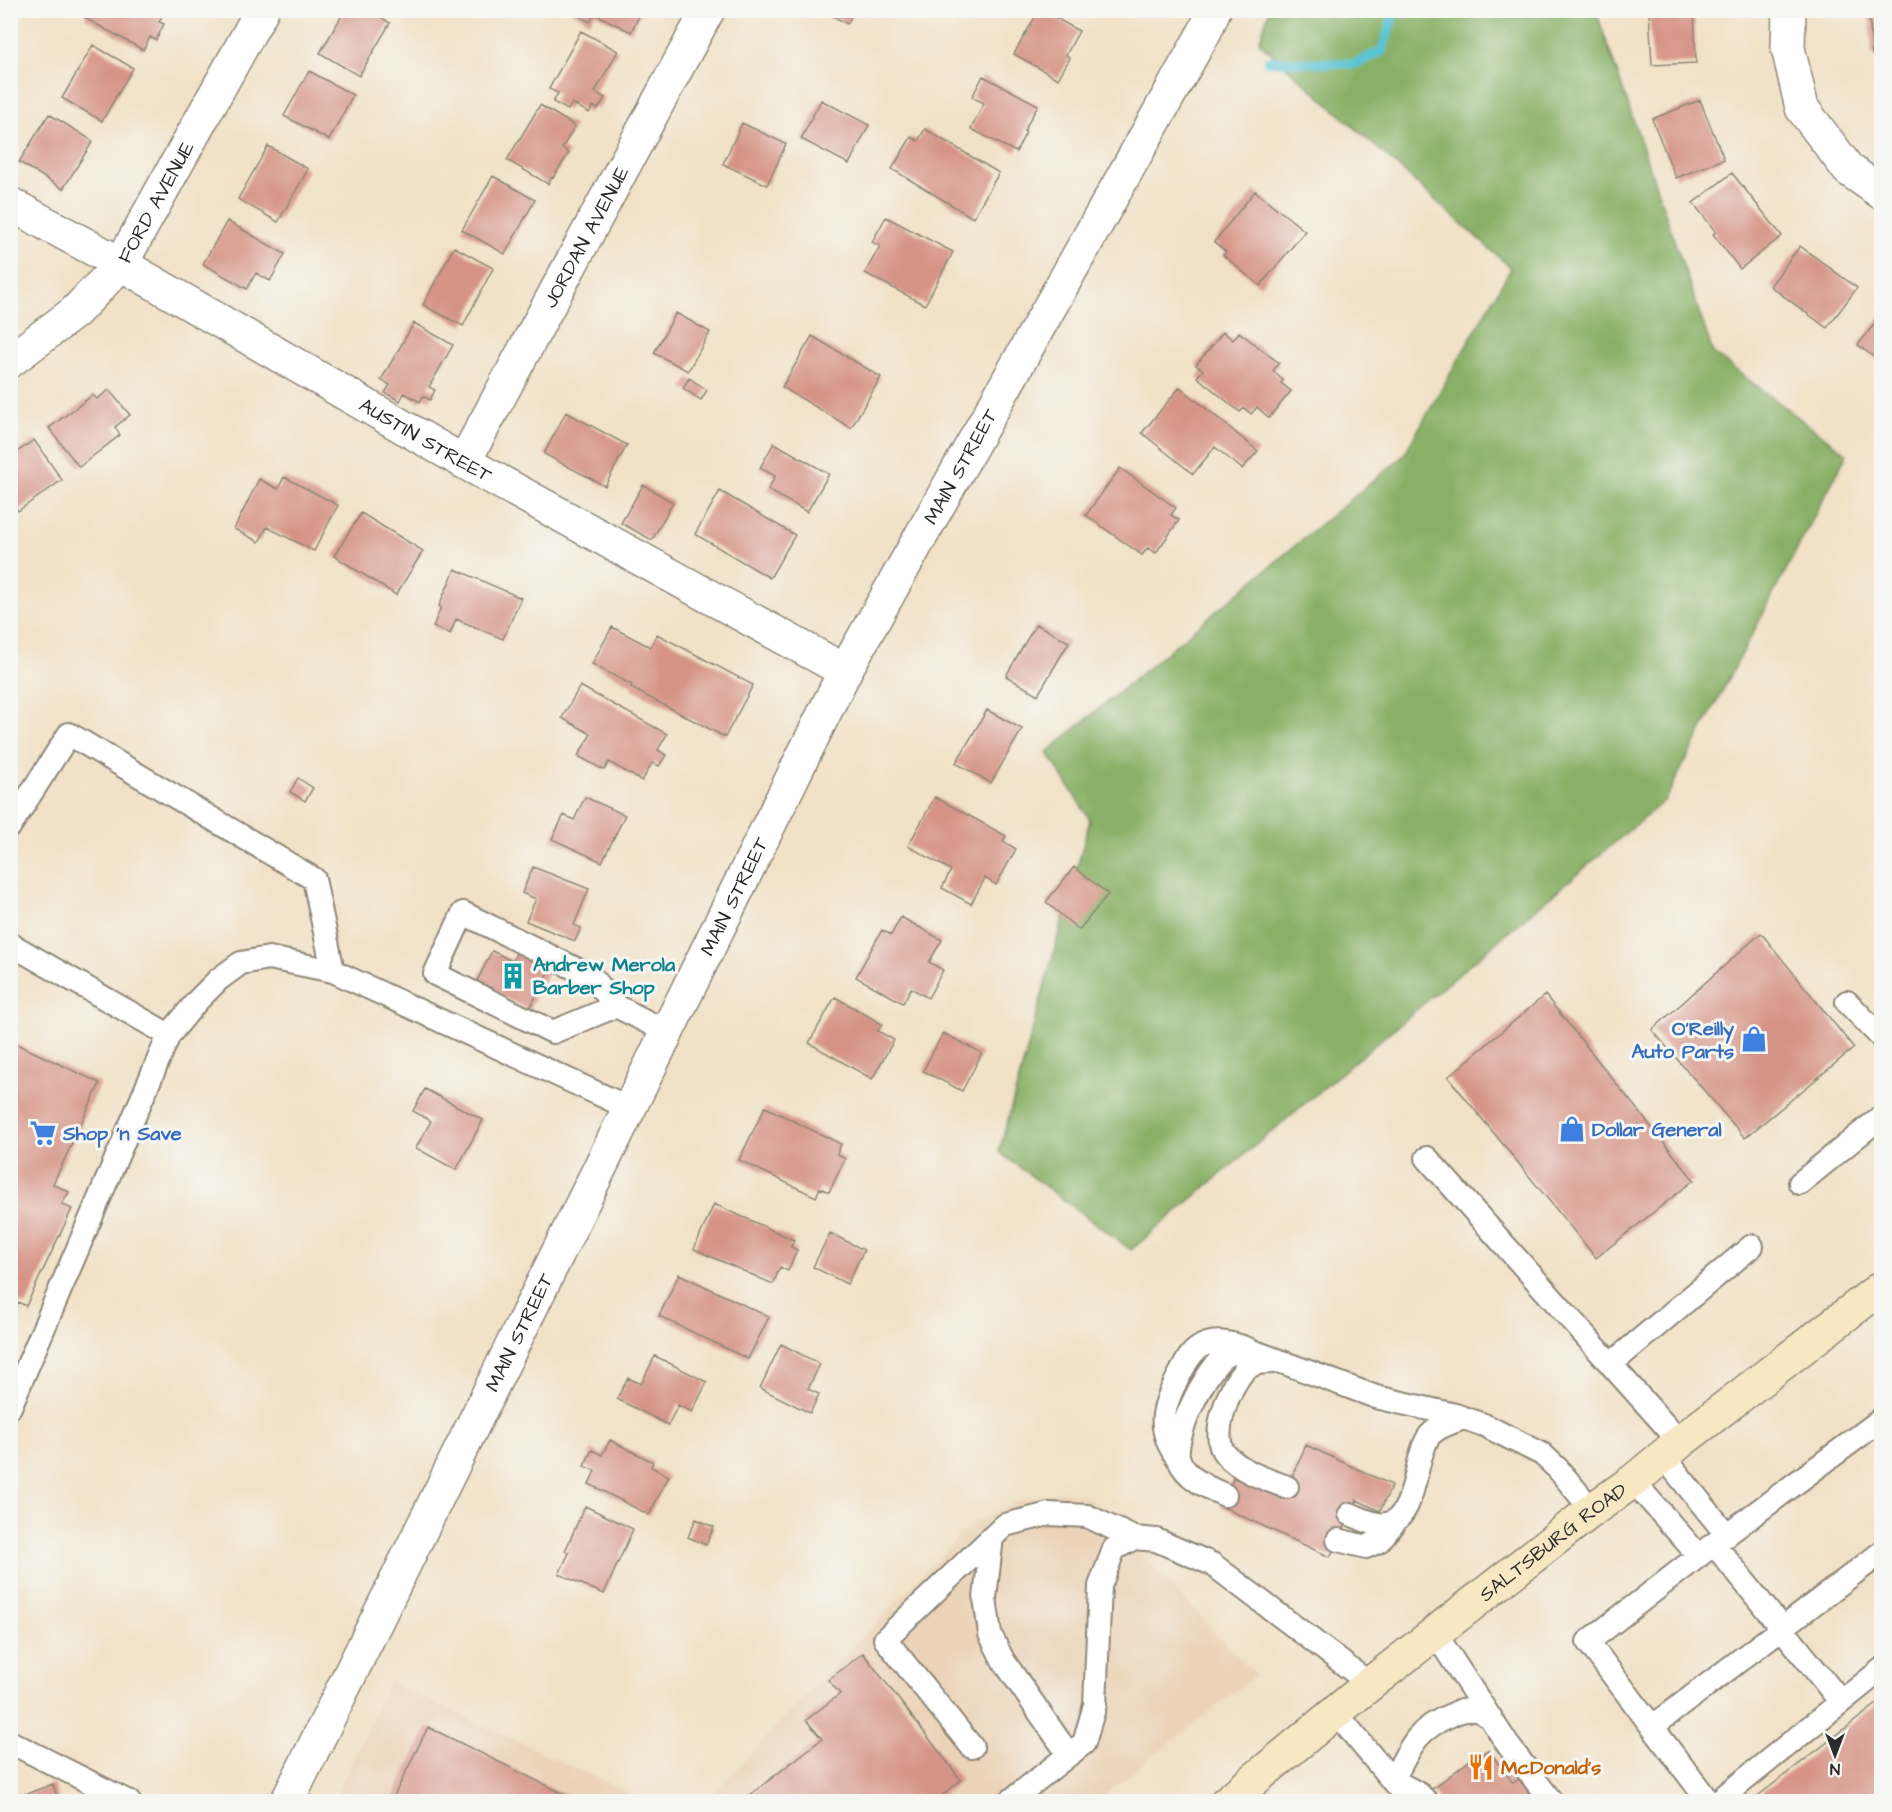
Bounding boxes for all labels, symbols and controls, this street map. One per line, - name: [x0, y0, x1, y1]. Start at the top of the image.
- street label: FORD AVENUE: [111, 136, 202, 268]
- street label: JORDAN AVENUE: [537, 161, 636, 313]
- street label: AUSTIN STREET: [354, 391, 497, 490]
- street label: MAIN STREET: [917, 403, 1005, 530]
- street label: MAIN STREET: [694, 832, 776, 961]
- place label: Andrew Merola Barber Shop: [533, 951, 676, 1002]
- building icon: Andrew Merola Barber Shop: [498, 961, 528, 991]
- place label: O'Reilly Auto Parts: [1632, 1015, 1734, 1066]
- shop icon: O'Reilly Auto Parts: [1739, 1024, 1769, 1054]
- shop icon: Dollar General: [1557, 1114, 1587, 1144]
- place label: Dollar General: [1592, 1116, 1722, 1144]
- supermarket icon: Shop 'n Save: [28, 1118, 58, 1148]
- place label: Shop 'n Save: [62, 1120, 182, 1148]
- street label: MAIN STREET: [479, 1268, 561, 1396]
- street label: SALTSBURG ROAD: [1473, 1477, 1633, 1608]
- north arrow: [1805, 1725, 1865, 1785]
- restaurant icon: McDonald's: [1466, 1752, 1496, 1782]
- place label: McDonald's: [1501, 1754, 1601, 1782]
- text: N: [1830, 1758, 1840, 1780]

